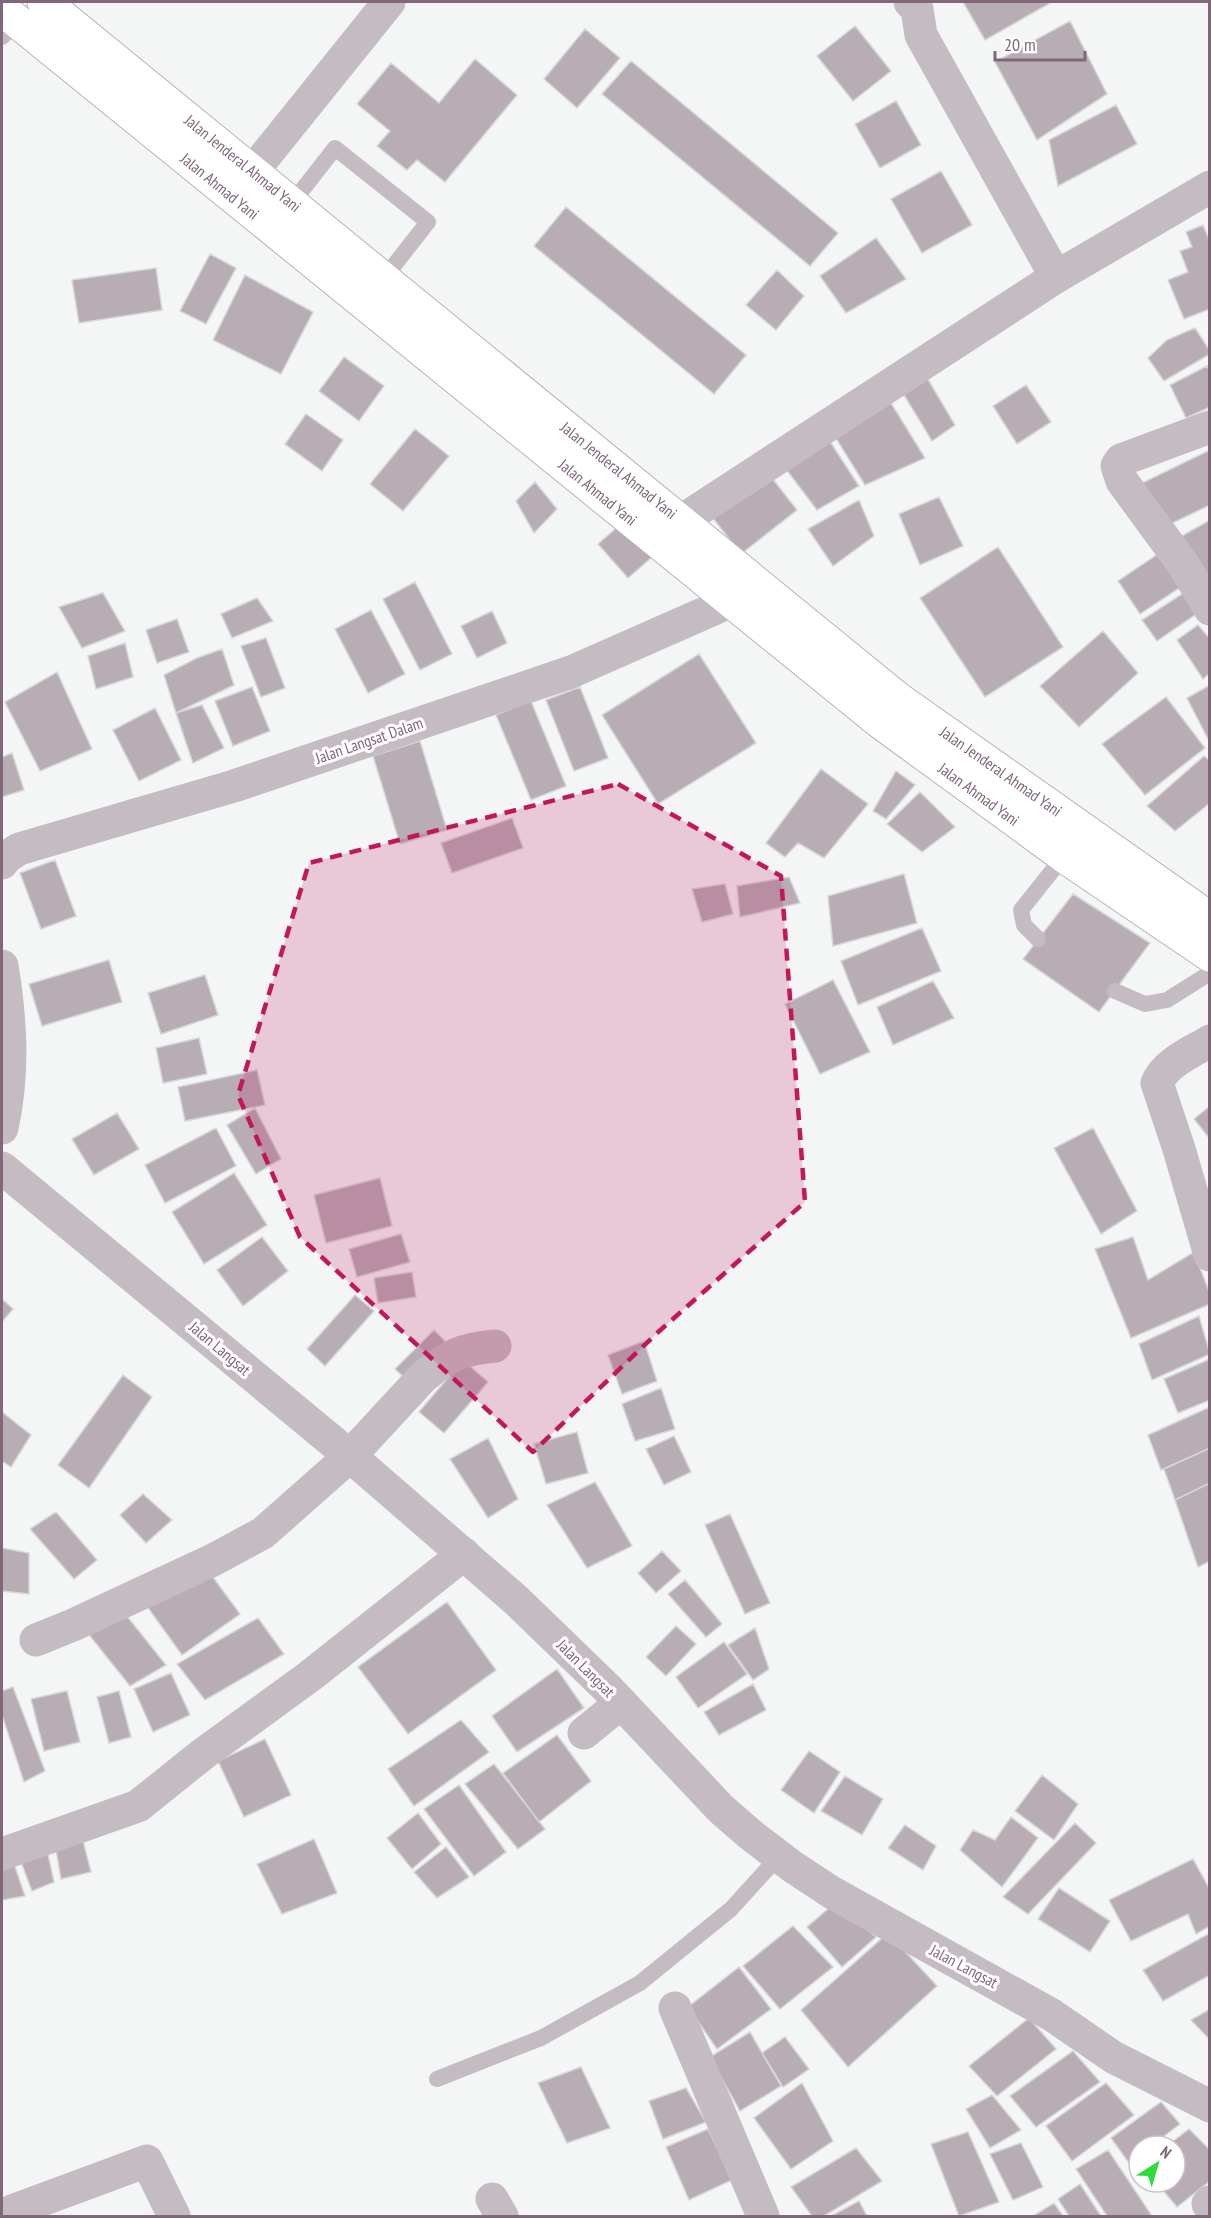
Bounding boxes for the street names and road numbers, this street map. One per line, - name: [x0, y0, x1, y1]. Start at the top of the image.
- street label: Jalan Jenderal Ahmad Yani: [180, 109, 305, 216]
- street label: Jalan Ahmad Yani: [176, 148, 263, 224]
- street label: Jalan Jenderal Ahmad Yani: [556, 416, 681, 523]
- street label: Jalan Ahmad Yani: [554, 454, 641, 530]
- street label: Jalan Langsat Dalam: [312, 712, 425, 768]
- street label: Jalan Jenderal Ahmad Yani: [936, 721, 1066, 820]
- street label: Jalan Ahmad Yani: [934, 757, 1023, 830]
- street label: Jalan Langsat: [185, 1316, 255, 1380]
- street label: Jalan Langsat: [552, 1634, 620, 1702]
- street label: Jalan Langsat: [926, 1939, 1002, 1992]

